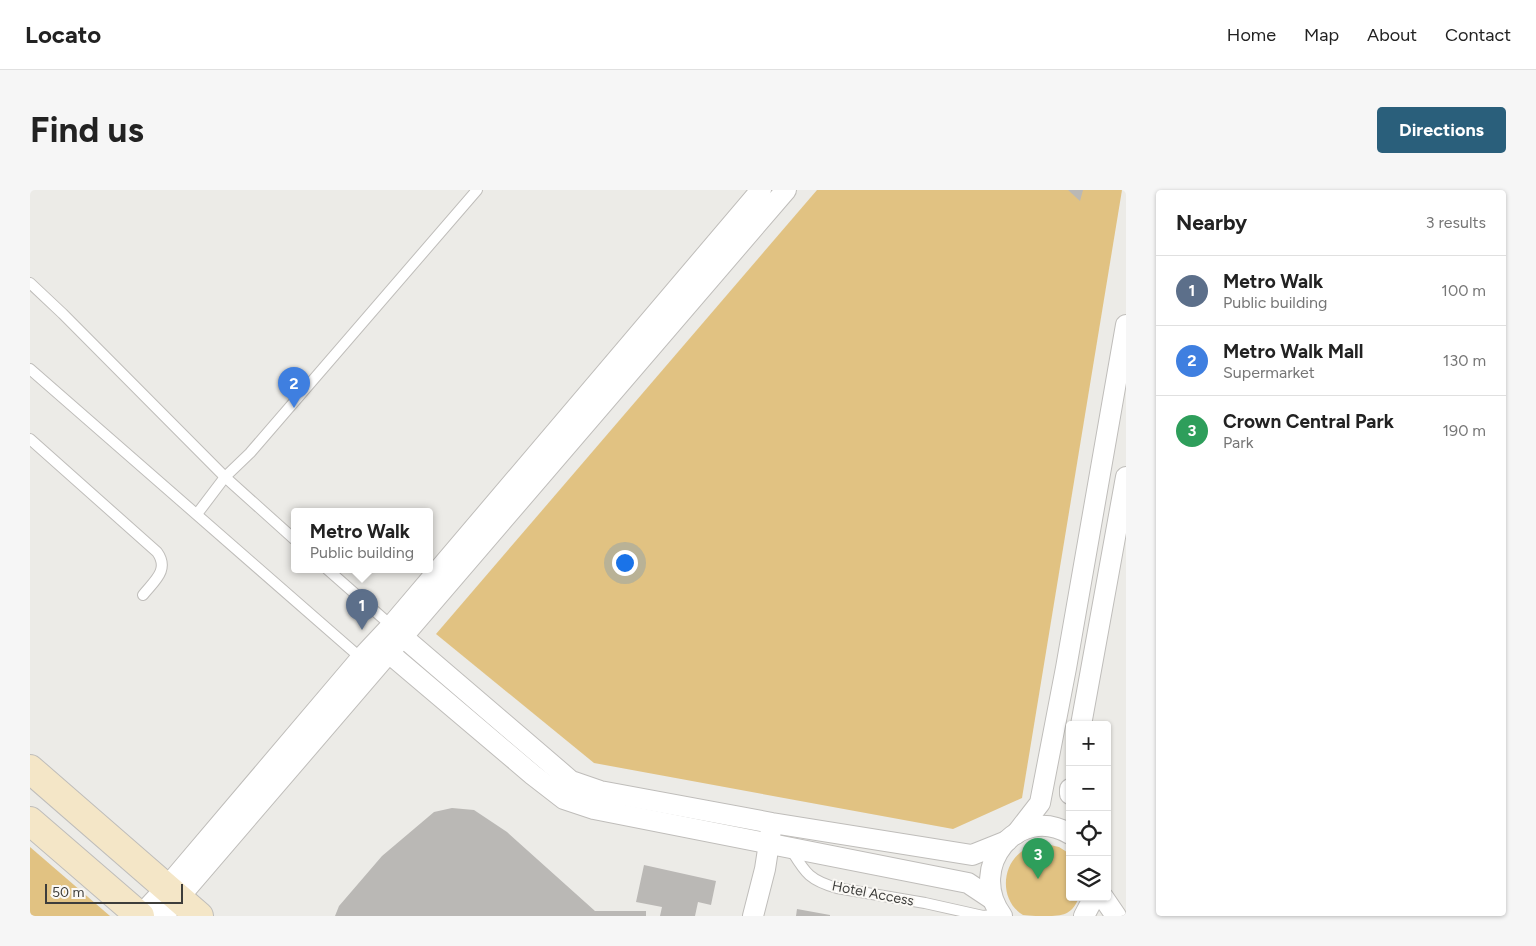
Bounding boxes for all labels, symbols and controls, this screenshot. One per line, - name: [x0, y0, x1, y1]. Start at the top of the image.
- text: Locato: [25, 20, 101, 49]
- text: Home: [1227, 24, 1276, 46]
- text: Map: [1304, 24, 1339, 46]
- text: About: [1367, 24, 1417, 46]
- text: Contact: [1445, 24, 1511, 46]
- button: Directions: [1377, 107, 1506, 153]
- text: Find us: [30, 109, 144, 151]
- text: Nearby: [1176, 210, 1247, 235]
- text: 3 results: [1426, 213, 1486, 232]
- text: Metro Walk: [1223, 270, 1323, 293]
- text: 1: [1189, 281, 1195, 300]
- text: 100 m: [1441, 281, 1486, 300]
- text: Public building: [1223, 293, 1327, 312]
- text: Metro Walk Mall: [1223, 340, 1363, 363]
- text: 2: [1187, 351, 1197, 370]
- text: 130 m: [1443, 351, 1486, 370]
- text: Supermarket: [1223, 363, 1315, 382]
- pin: 2: [278, 367, 310, 408]
- text: Crown Central Park: [1223, 410, 1394, 433]
- text: 3: [1188, 421, 1196, 440]
- text: 190 m: [1443, 421, 1486, 440]
- text: Park: [1223, 433, 1253, 452]
- popup: [291, 508, 433, 573]
- text: Metro Walk: [310, 520, 410, 543]
- text: Public building: [310, 543, 414, 562]
- your location: [612, 550, 638, 576]
- pin: 1: [346, 589, 378, 630]
- map controls: [1066, 721, 1111, 901]
- button: +: [1066, 721, 1111, 766]
- button: −: [1066, 766, 1111, 811]
- button: locate: [1066, 811, 1111, 856]
- pin: 3: [1022, 838, 1054, 879]
- button: layers: [1066, 856, 1111, 901]
- street label: Hotel Access: [830, 877, 915, 910]
- scale bar: [45, 881, 182, 904]
- text: 50 m: [52, 884, 84, 901]

